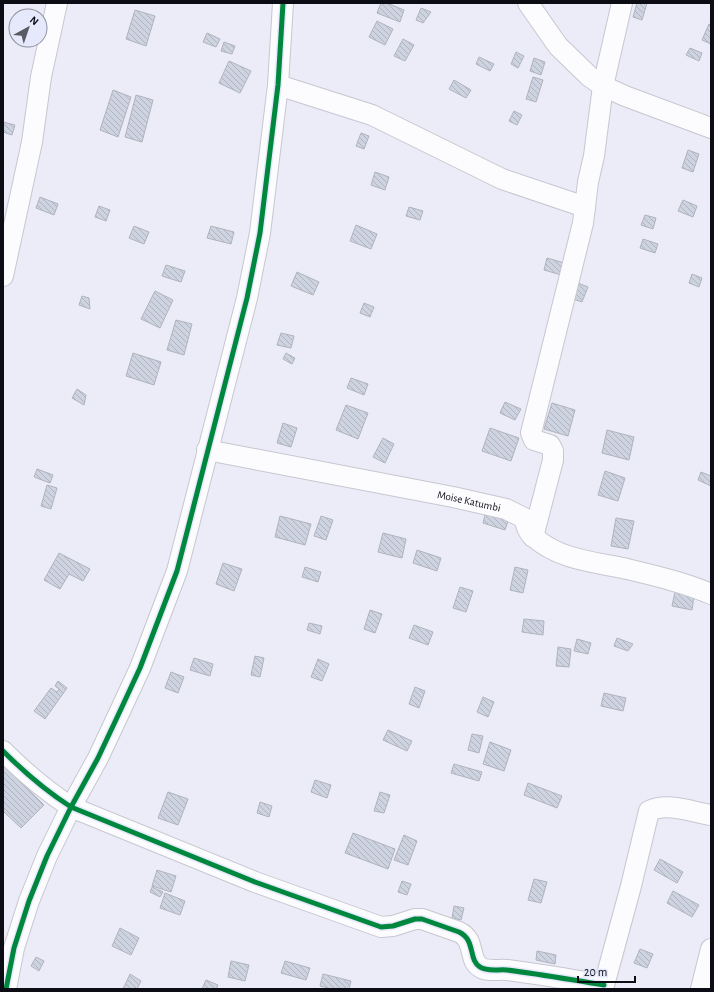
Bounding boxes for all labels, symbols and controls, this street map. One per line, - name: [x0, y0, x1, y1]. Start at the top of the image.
- north arrow: [8, 8, 48, 48]
- text: N: [28, 14, 41, 27]
- street label: Moise Katumbi: [436, 489, 502, 514]
- scale bar: [578, 958, 635, 984]
- text: 20 m: [584, 966, 607, 978]

